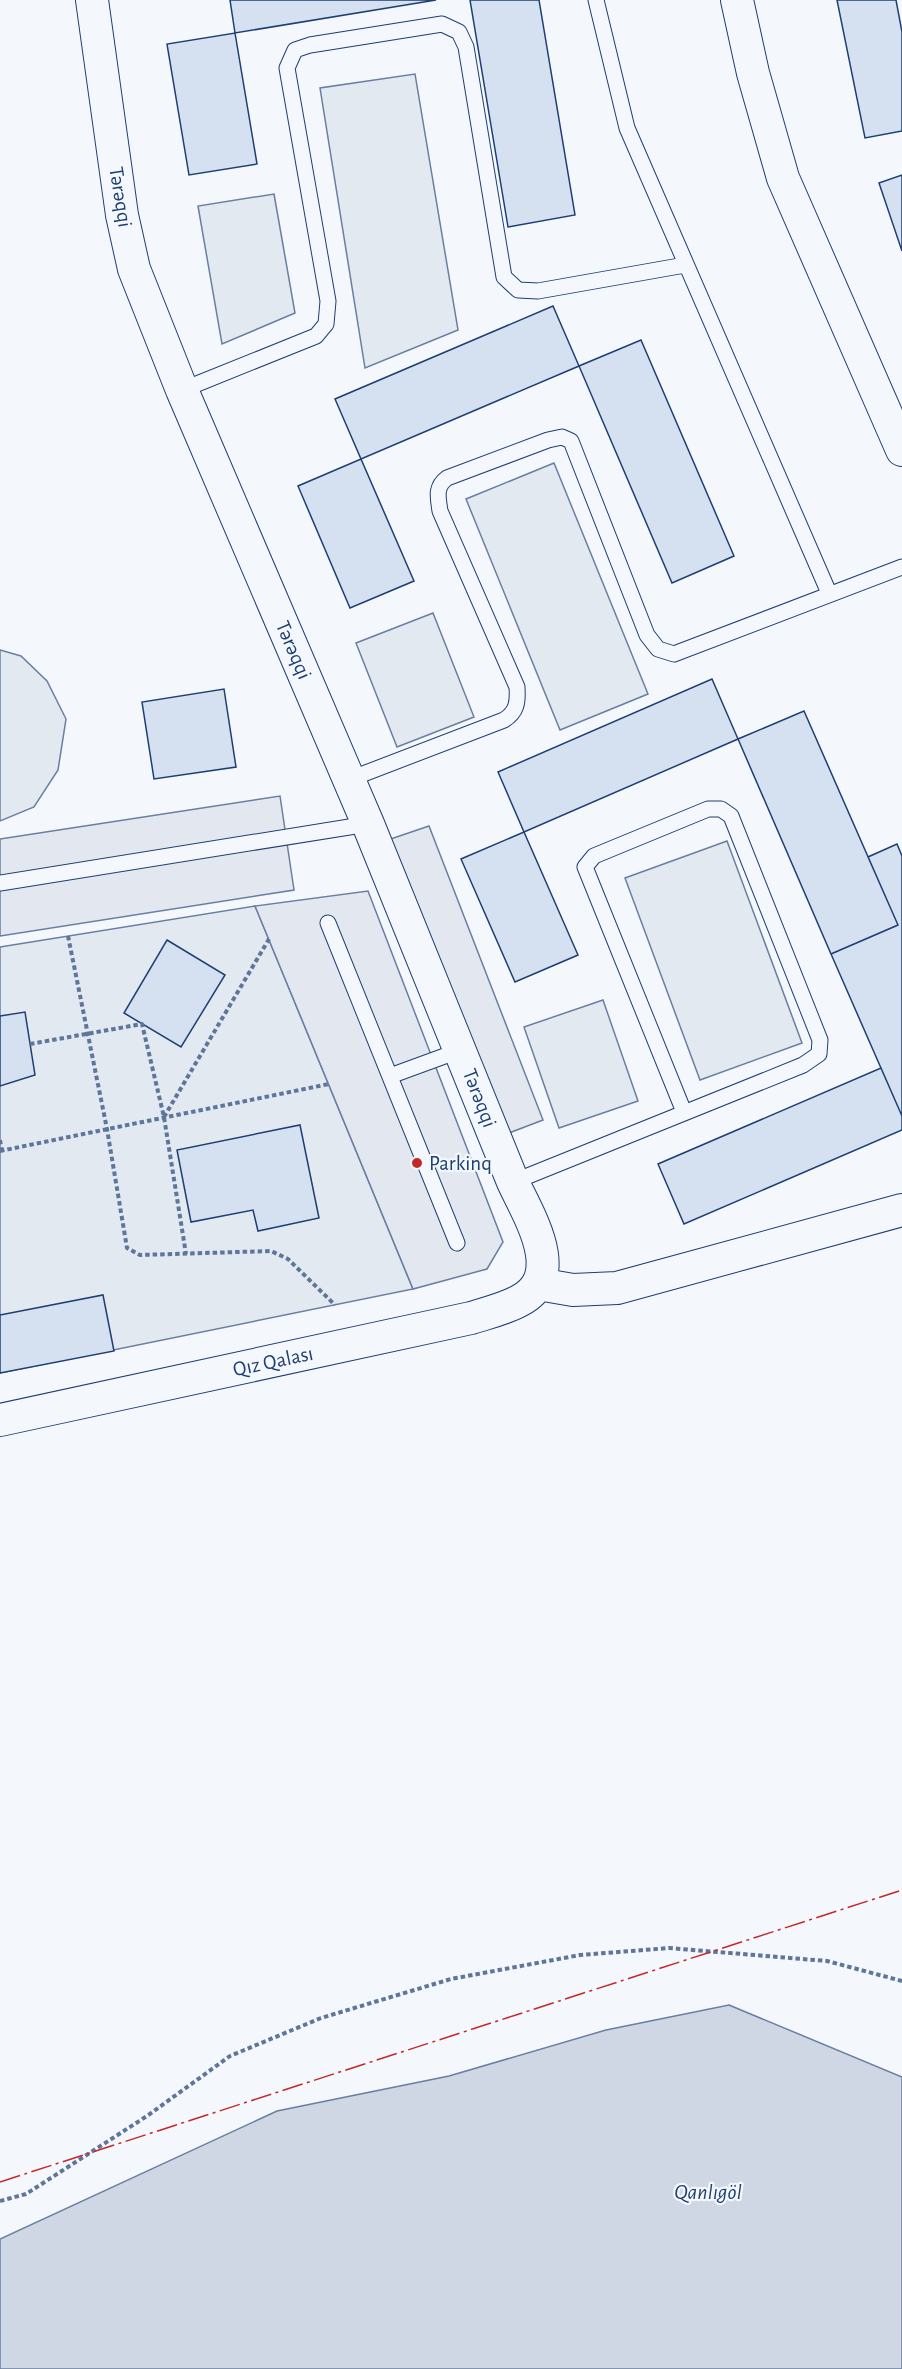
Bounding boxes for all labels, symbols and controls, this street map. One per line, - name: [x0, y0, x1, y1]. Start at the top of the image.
- street label: Tərəqqi: [105, 165, 136, 229]
- street label: Tərəqqi: [272, 618, 315, 682]
- street label: Tərəqqi: [459, 1066, 500, 1130]
- place label: Parkinq: [429, 1153, 492, 1174]
- marker: Parkinq: [410, 1156, 424, 1170]
- street label: Qız Qalası: [231, 1343, 315, 1380]
- water label: Qanlıgöl: [674, 2181, 742, 2203]

